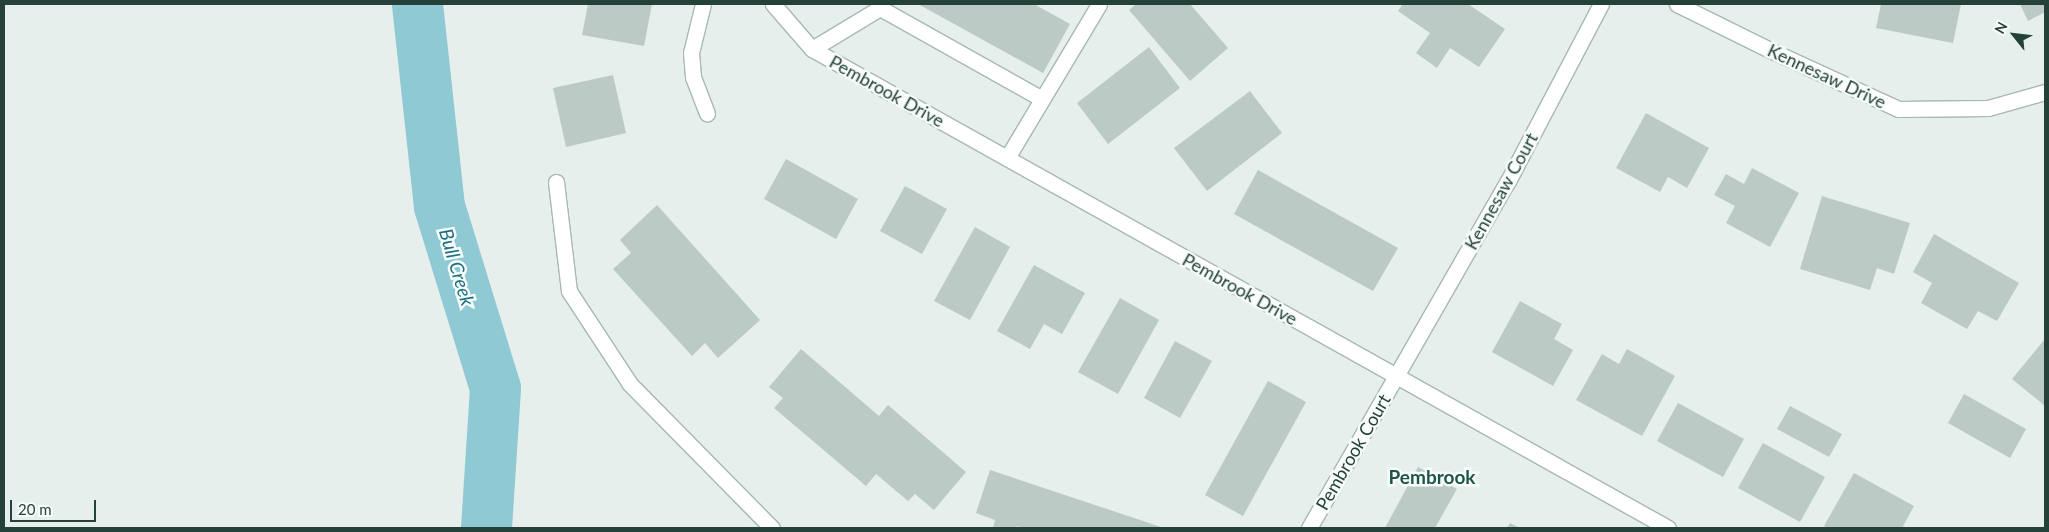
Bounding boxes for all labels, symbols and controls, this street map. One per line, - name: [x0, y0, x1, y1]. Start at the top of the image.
- north arrow: [1989, 10, 2039, 60]
- text: N: [1990, 19, 2010, 36]
- street label: Kennesaw Drive: [1764, 39, 1890, 113]
- street label: Pembrook Drive: [826, 51, 948, 131]
- street label: Kennesaw Court: [1460, 129, 1542, 253]
- water label: Bull Creek: [434, 226, 480, 308]
- street label: Pembrook Drive: [1179, 249, 1301, 329]
- street label: Pembrook Court: [1311, 390, 1395, 514]
- district label: Pembrook: [1389, 466, 1475, 488]
- scale bar: [12, 490, 99, 522]
- text: 20 m: [18, 500, 52, 518]

